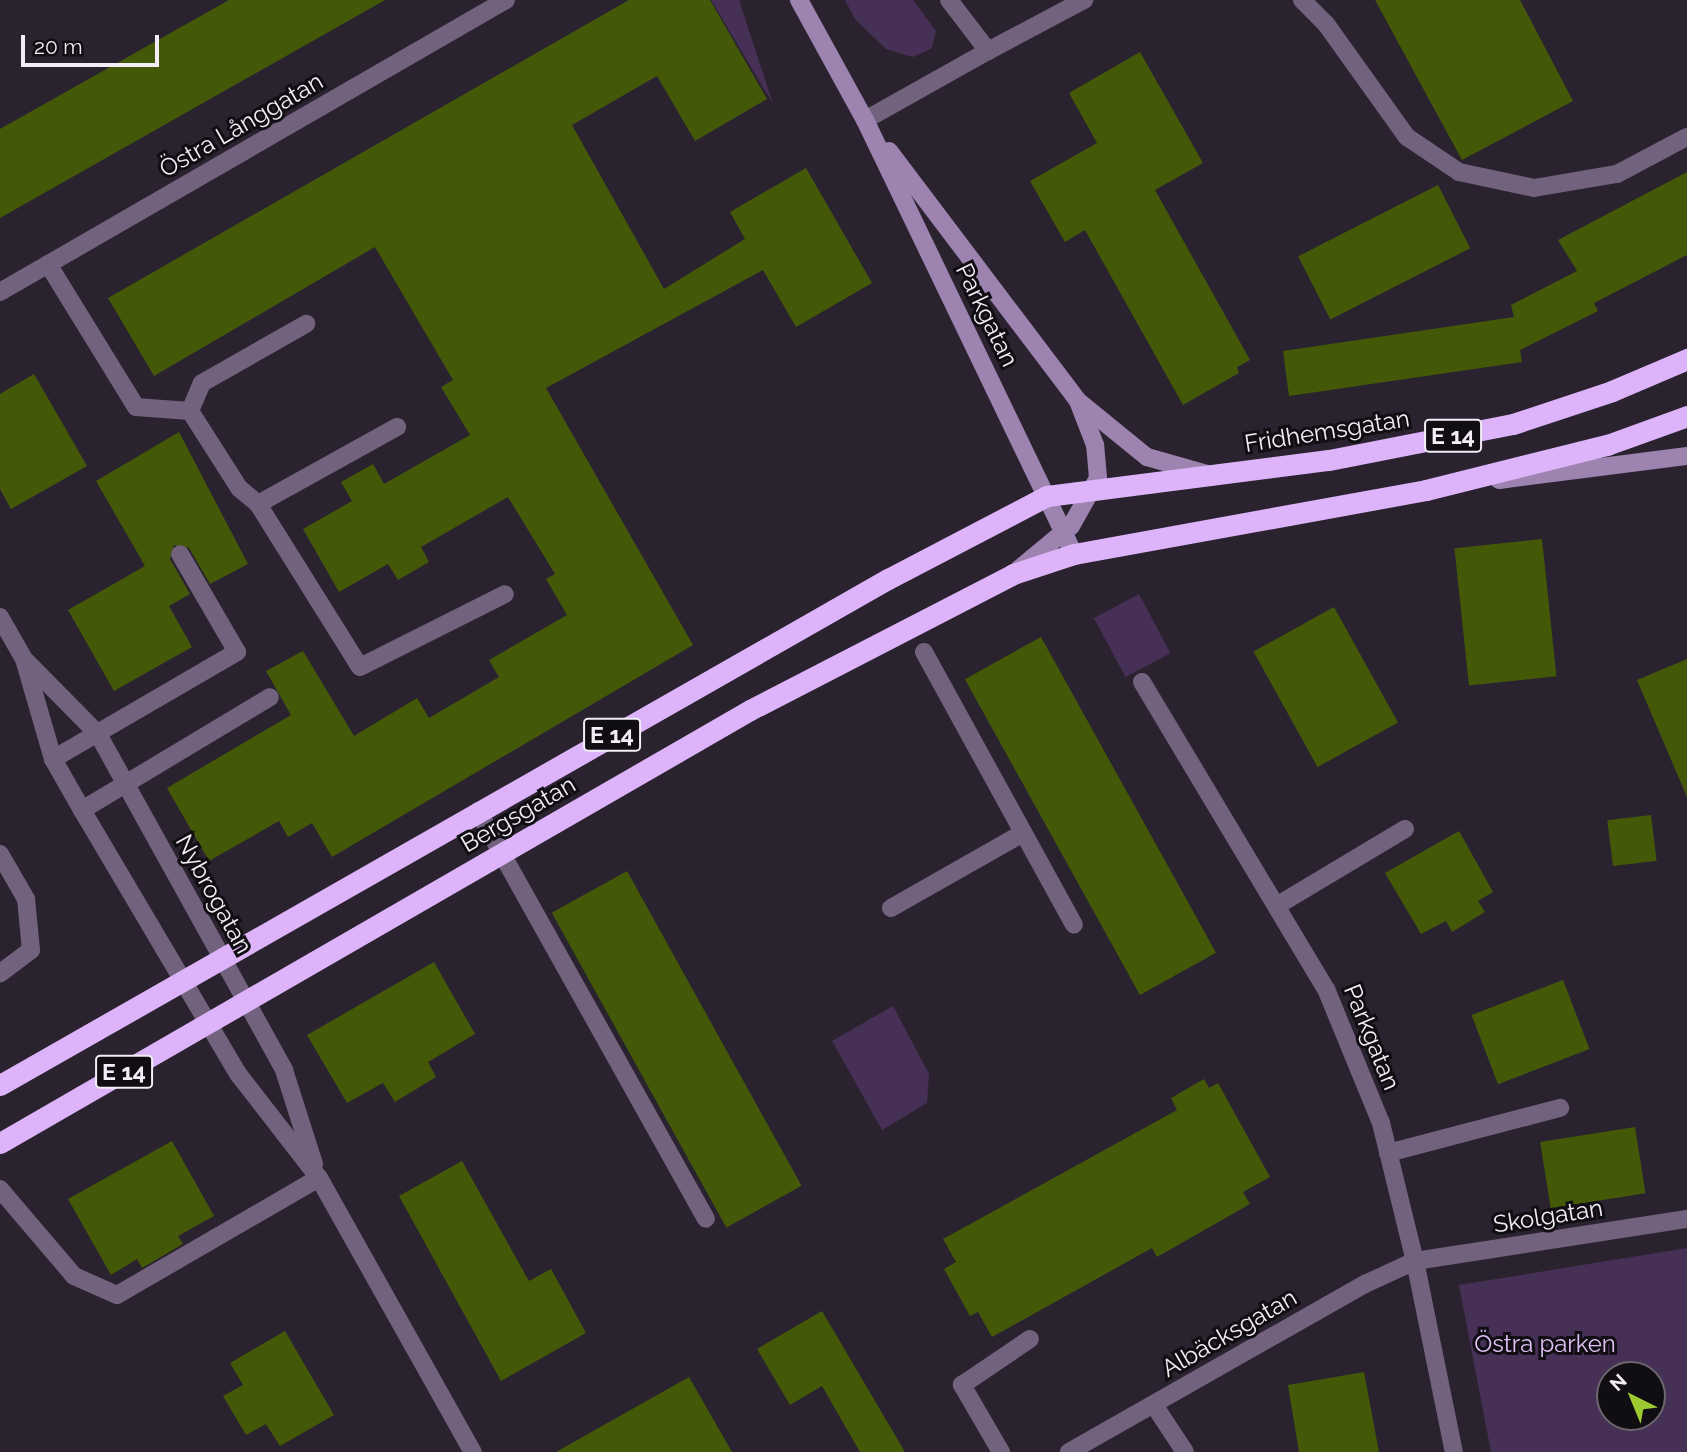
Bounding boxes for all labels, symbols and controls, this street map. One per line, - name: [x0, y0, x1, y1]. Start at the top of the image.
- scale bar: [24, 21, 163, 65]
- text: 20 m: [34, 34, 82, 59]
- street label: Östra Långgatan: [154, 67, 328, 183]
- street label: Parkgatan: [950, 259, 1024, 371]
- street label: Fridhemsgatan: [1243, 404, 1411, 458]
- road number: E 14: [1423, 416, 1483, 456]
- road number: E 14: [582, 716, 642, 754]
- street label: Bergsgatan: [456, 770, 580, 858]
- street label: Nybrogatan: [170, 829, 258, 959]
- street label: Parkgatan: [1338, 980, 1406, 1094]
- road number: E 14: [94, 1052, 154, 1092]
- street label: Skolgatan: [1491, 1193, 1605, 1239]
- street label: Albäcksgatan: [1156, 1283, 1302, 1383]
- park label: Östra parken: [1474, 1330, 1616, 1358]
- north arrow: [1596, 1361, 1666, 1431]
- text: N: [1605, 1369, 1631, 1395]

